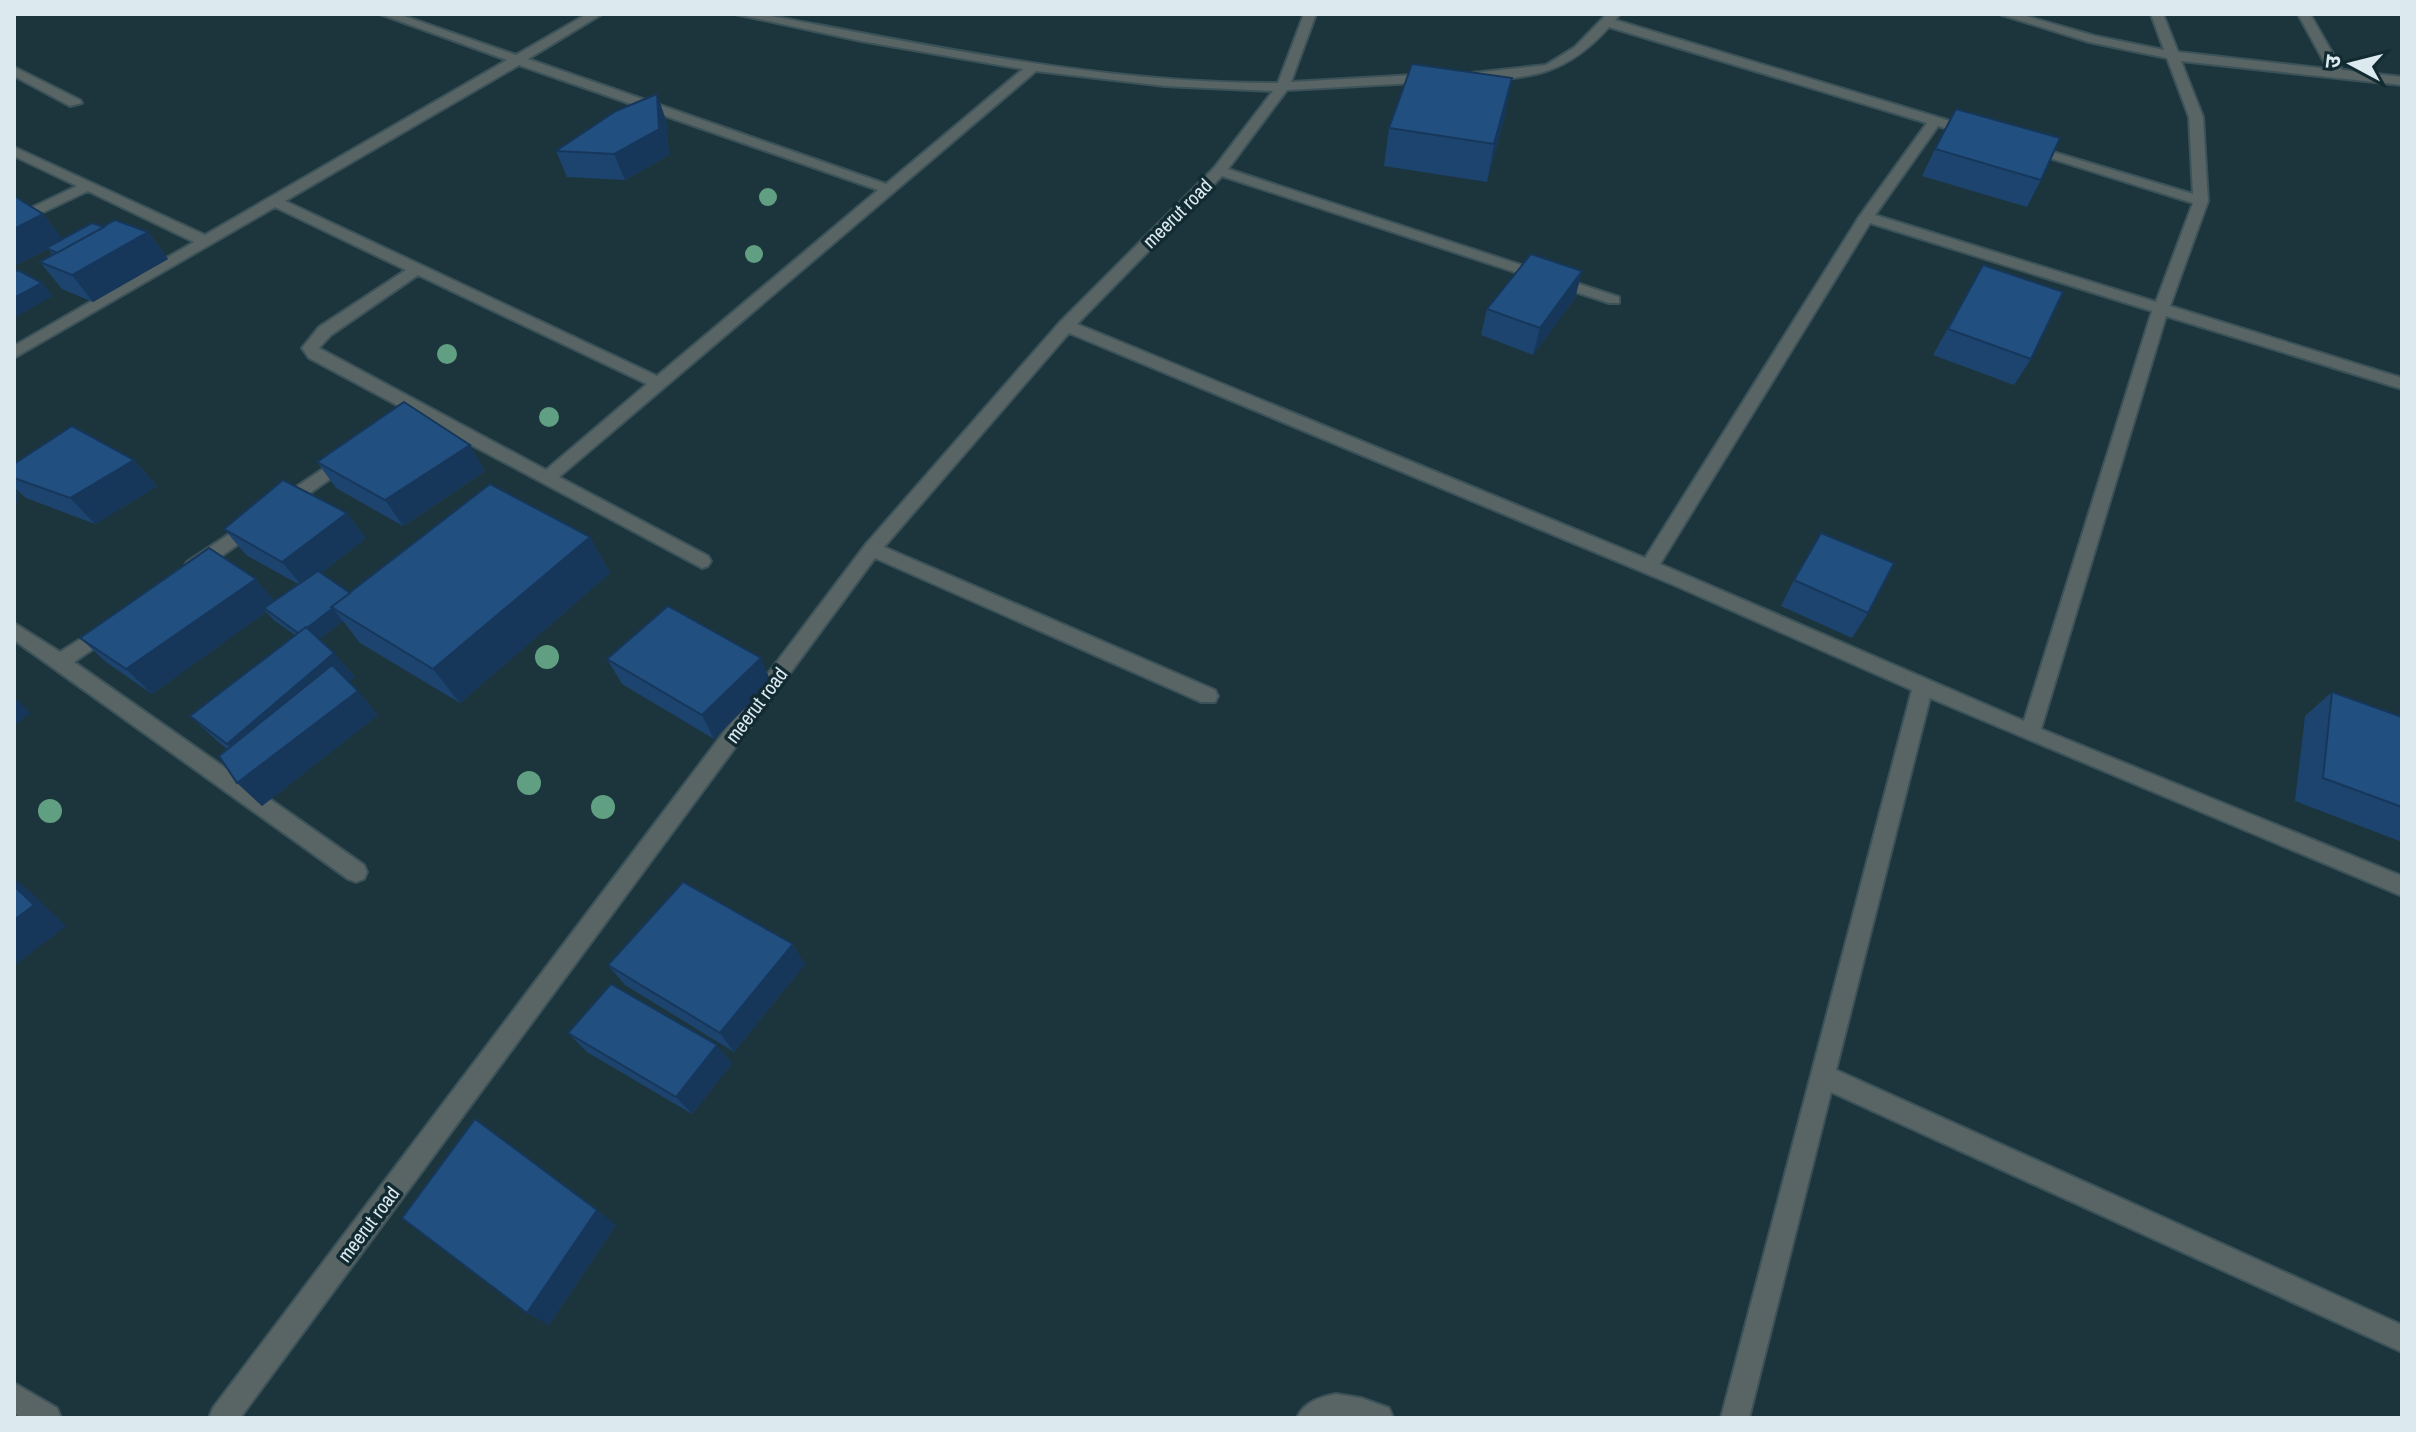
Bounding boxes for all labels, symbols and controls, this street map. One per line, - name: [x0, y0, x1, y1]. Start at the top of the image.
- north arrow: [2312, 24, 2392, 104]
- text: उ: [2316, 52, 2348, 70]
- street label: meerut road: [1136, 172, 1218, 254]
- street label: meerut road: [719, 662, 793, 748]
- street label: meerut road: [331, 1181, 405, 1267]

